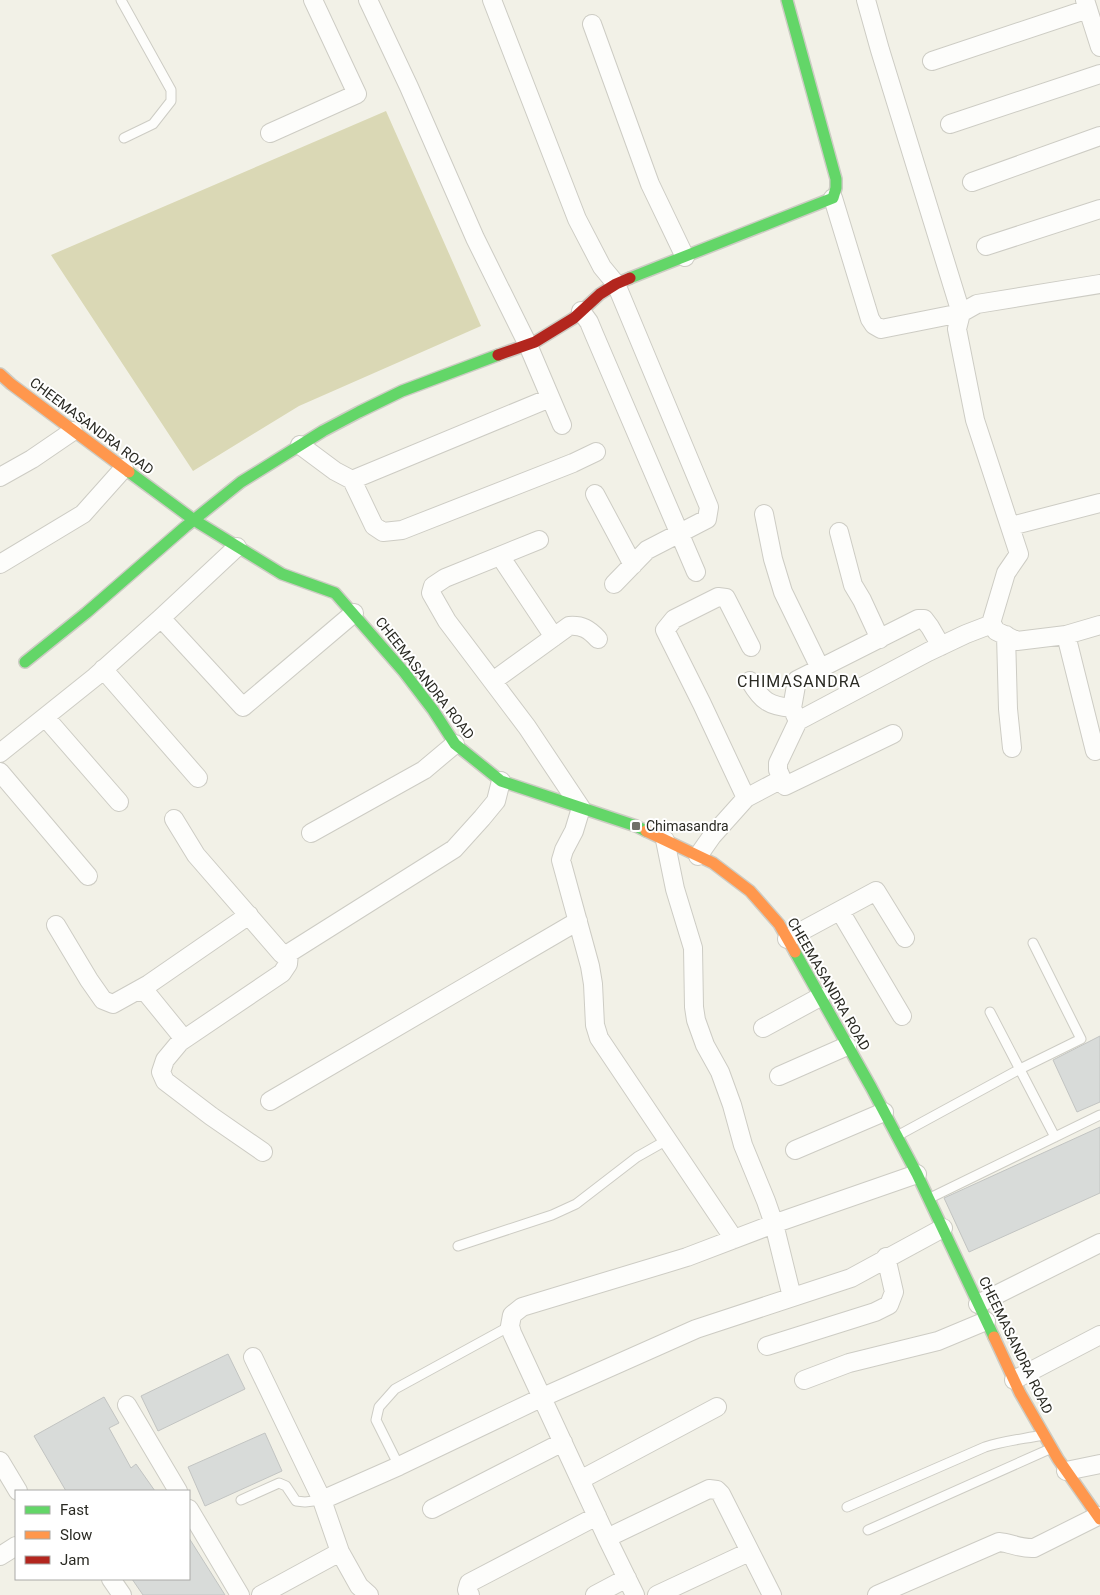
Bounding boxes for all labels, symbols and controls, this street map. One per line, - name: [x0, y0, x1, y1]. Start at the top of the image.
- street label: CHEEMASANDRA ROAD: [27, 374, 157, 478]
- street label: CHEEMASANDRA ROAD: [372, 614, 478, 742]
- district label: CHIMASANDRA: [737, 672, 861, 691]
- place label: Chimasandra: [646, 818, 729, 834]
- marker: Chimasandra: [630, 820, 642, 832]
- street label: CHEEMASANDRA ROAD: [784, 915, 874, 1053]
- street label: CHEEMASANDRA ROAD: [976, 1274, 1056, 1416]
- legend: [15, 1490, 190, 1580]
- text: Fast: [60, 1501, 89, 1519]
- text: Slow: [60, 1526, 92, 1544]
- text: Jam: [60, 1551, 90, 1569]

